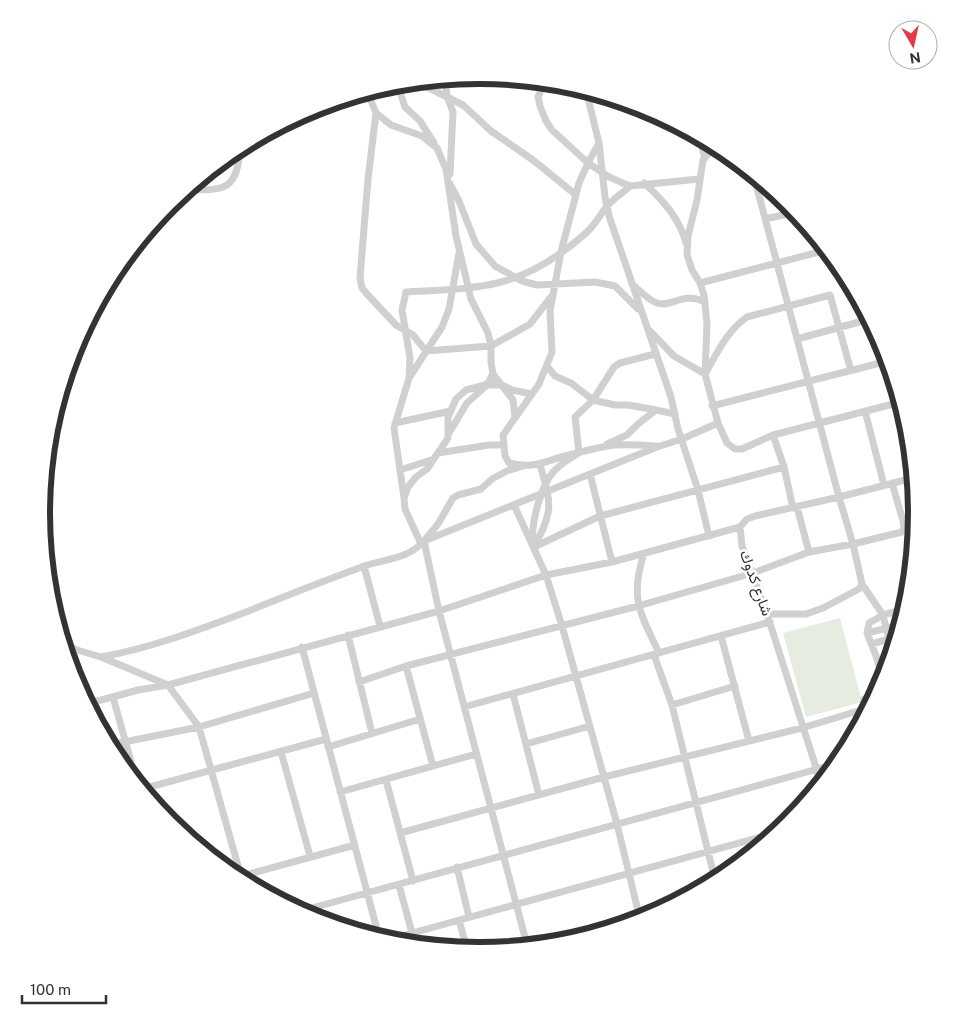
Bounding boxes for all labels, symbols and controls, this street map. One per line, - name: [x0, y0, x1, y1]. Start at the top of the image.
- north arrow: [888, 20, 938, 70]
- text: N: [908, 49, 922, 67]
- street label: شارع كدوك: [734, 548, 776, 619]
- scale bar: [22, 972, 106, 1004]
- text: 100 m: [30, 981, 71, 998]

